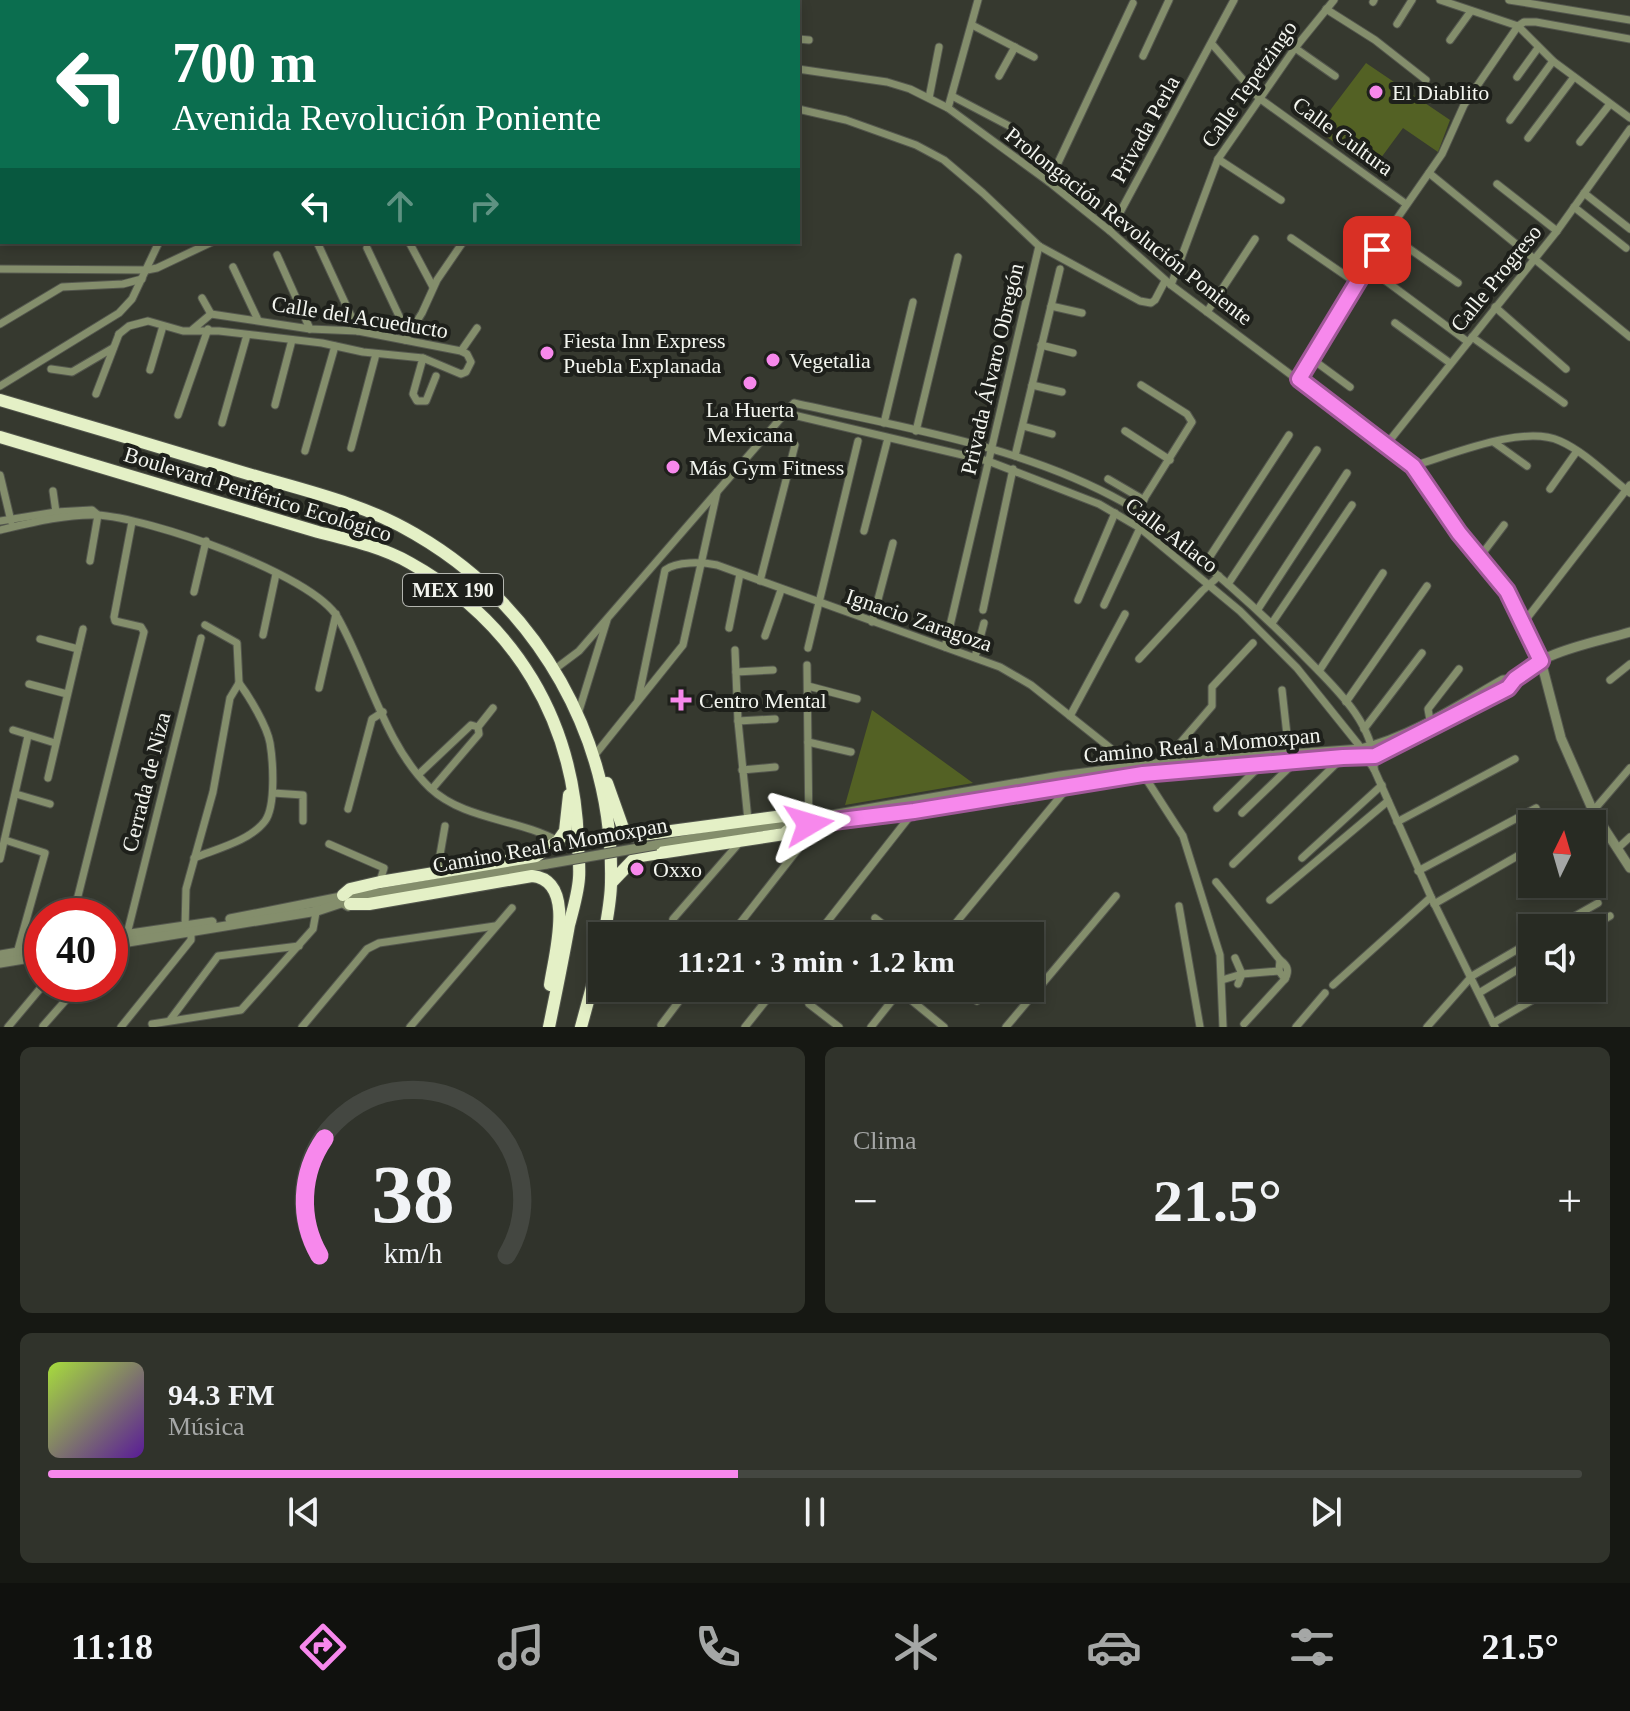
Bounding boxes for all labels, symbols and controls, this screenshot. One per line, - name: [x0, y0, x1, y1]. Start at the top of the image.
- street label: Calle Tepetzingo: [1196, 16, 1302, 152]
- icon: left: [40, 32, 144, 136]
- text: 700 m: [172, 32, 317, 94]
- street label: Privada Perla: [1105, 71, 1185, 187]
- place label: El Diablito: [1392, 80, 1489, 105]
- marker: El Diablito: [1367, 83, 1385, 101]
- street label: Calle Cultura: [1288, 91, 1398, 181]
- text: Avenida Revolución Poniente: [172, 98, 601, 138]
- street label: Prolongación Revolución Poniente: [1000, 122, 1258, 330]
- icon: left: [294, 184, 338, 228]
- icon: ahead: [378, 184, 422, 228]
- icon: right: [462, 184, 506, 228]
- pin: [1343, 216, 1411, 284]
- street label: Calle Progreso: [1445, 220, 1547, 336]
- icon: arrive: [1355, 228, 1399, 272]
- street label: Privada Álvaro Obregón: [955, 261, 1029, 477]
- street label: Calle del Acueducto: [270, 291, 450, 343]
- place label: Fiesta Inn Express Puebla Explanada: [563, 328, 726, 378]
- marker: Fiesta Inn Express Puebla Explanada: [538, 344, 556, 362]
- place label: Vegetalia: [789, 348, 871, 373]
- marker: Vegetalia: [764, 351, 782, 369]
- marker: La Huerta Mexicana: [741, 374, 759, 392]
- place label: La Huerta Mexicana: [706, 397, 795, 447]
- street label: Boulevard Periférico Ecológico: [121, 441, 395, 547]
- place label: Más Gym Fitness: [689, 455, 844, 480]
- marker: Más Gym Fitness: [664, 458, 682, 476]
- street label: Calle Atlaco: [1121, 492, 1223, 578]
- road number: MEX 190: [403, 574, 503, 606]
- street label: Ignacio Zaragoza: [842, 583, 996, 657]
- place label: Centro Mental: [699, 688, 827, 713]
- marker: Centro Mental: [670, 689, 692, 711]
- street label: Cerrada de Niza: [117, 709, 175, 854]
- street label: Camino Real a Momoxpan: [1083, 722, 1321, 768]
- position arrow: [767, 782, 851, 866]
- north arrow: [1518, 810, 1606, 898]
- map controls: [1518, 810, 1606, 1002]
- street label: Camino Real a Momoxpan: [431, 812, 669, 878]
- place label: Oxxo: [653, 857, 702, 882]
- marker: Oxxo: [628, 860, 646, 878]
- speed limit sign: 40: [24, 898, 128, 1002]
- button: sound: [1518, 914, 1606, 1002]
- text: 11:21 · 3 min · 1.2 km: [677, 945, 955, 978]
- text: Clima: [853, 1126, 917, 1155]
- text: 38: [371, 1148, 454, 1240]
- text: 21.5°: [1153, 1168, 1282, 1234]
- text: −: [853, 1177, 878, 1226]
- text: +: [1557, 1177, 1582, 1226]
- text: km/h: [383, 1238, 442, 1269]
- text: 94.3 FM: [168, 1378, 275, 1411]
- text: Música: [168, 1412, 245, 1441]
- icon: previous: [282, 1490, 326, 1534]
- icon: pause: [793, 1490, 837, 1534]
- icon: next: [1304, 1490, 1348, 1534]
- icon: directions: [295, 1619, 351, 1675]
- icon: music: [493, 1619, 549, 1675]
- icon: phone: [690, 1619, 746, 1675]
- icon: climate: [888, 1619, 944, 1675]
- icon: car: [1086, 1619, 1142, 1675]
- icon: filters: [1284, 1619, 1340, 1675]
- text: 11:18: [71, 1627, 153, 1667]
- text: 21.5°: [1482, 1627, 1559, 1667]

